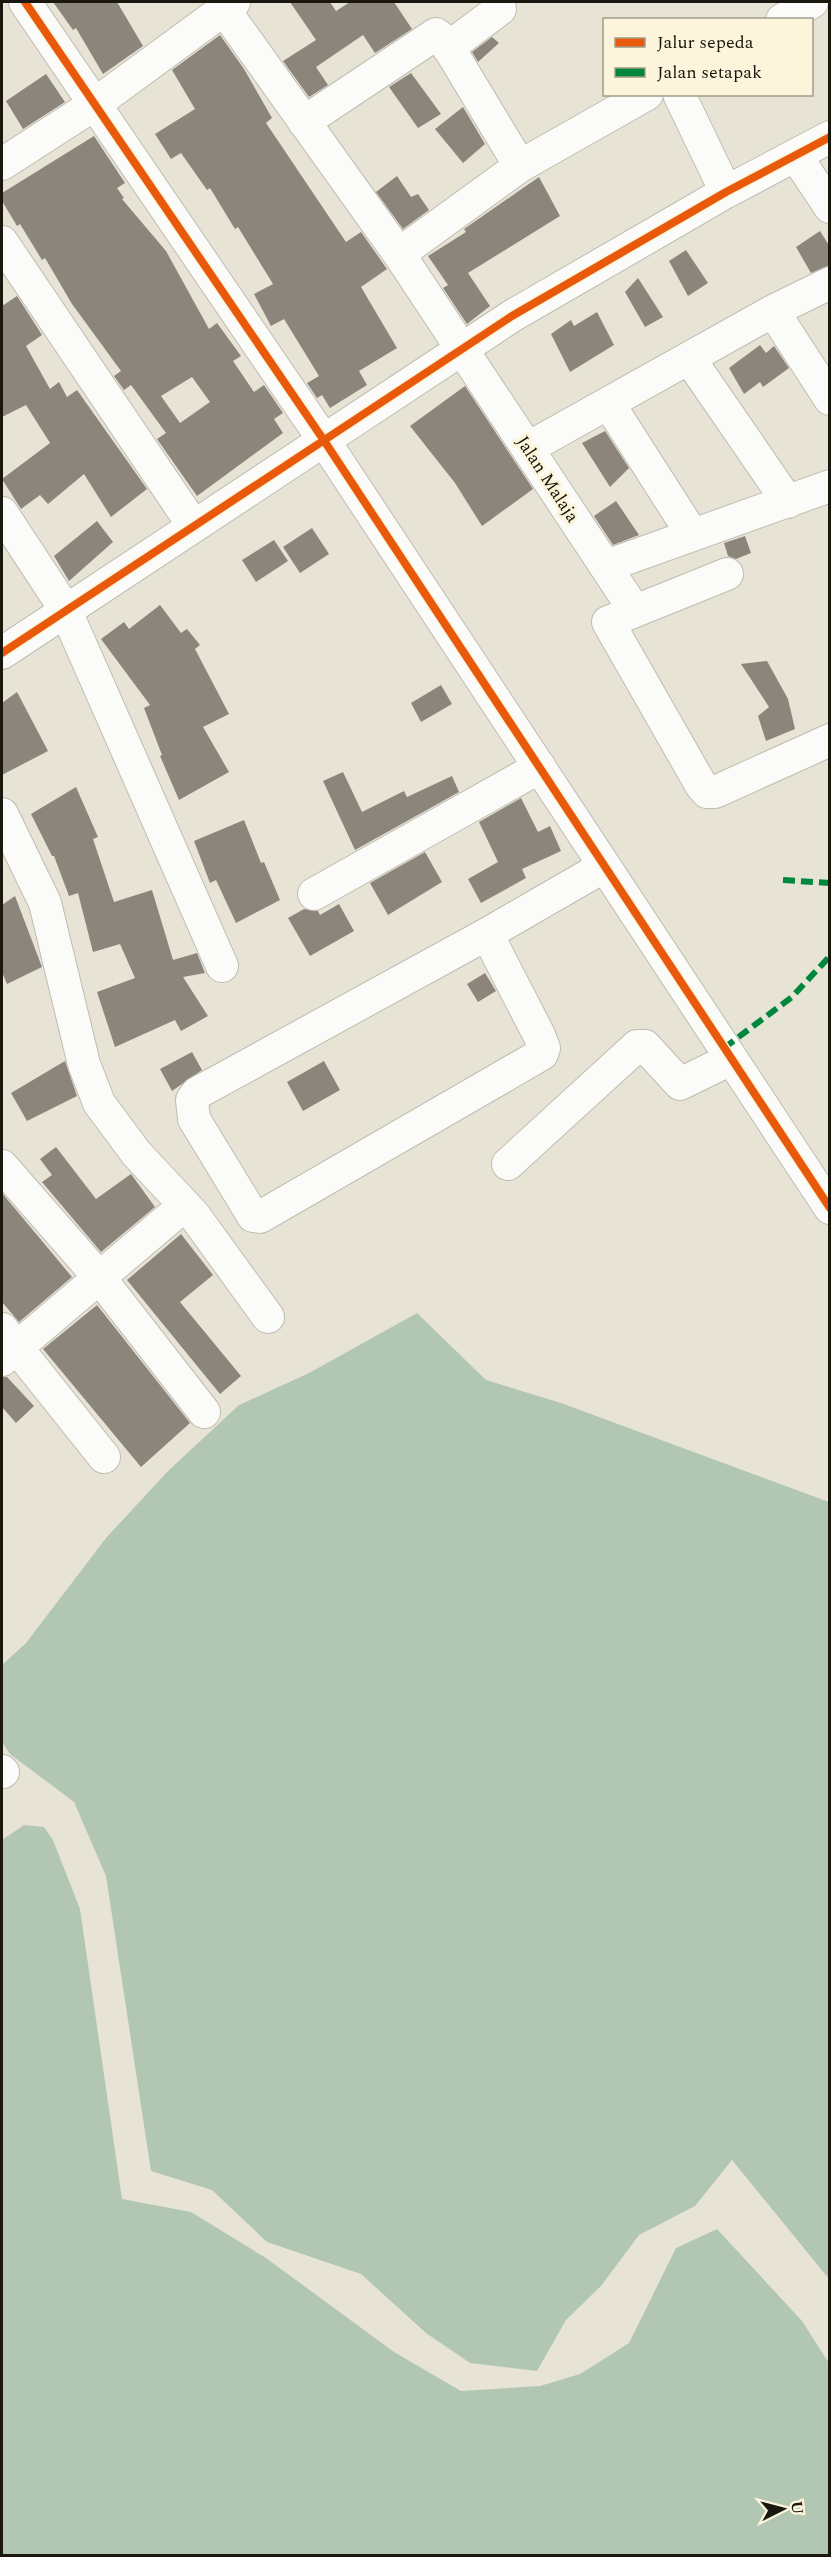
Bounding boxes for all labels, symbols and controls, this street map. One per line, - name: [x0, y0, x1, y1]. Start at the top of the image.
- legend: [603, 18, 813, 96]
- text: Jalur sepeda: [657, 29, 754, 56]
- text: Jalan setapak: [657, 59, 762, 86]
- street label: Jalan Malaja: [509, 430, 586, 528]
- north arrow: [753, 2479, 813, 2539]
- text: U: [784, 2500, 810, 2515]

